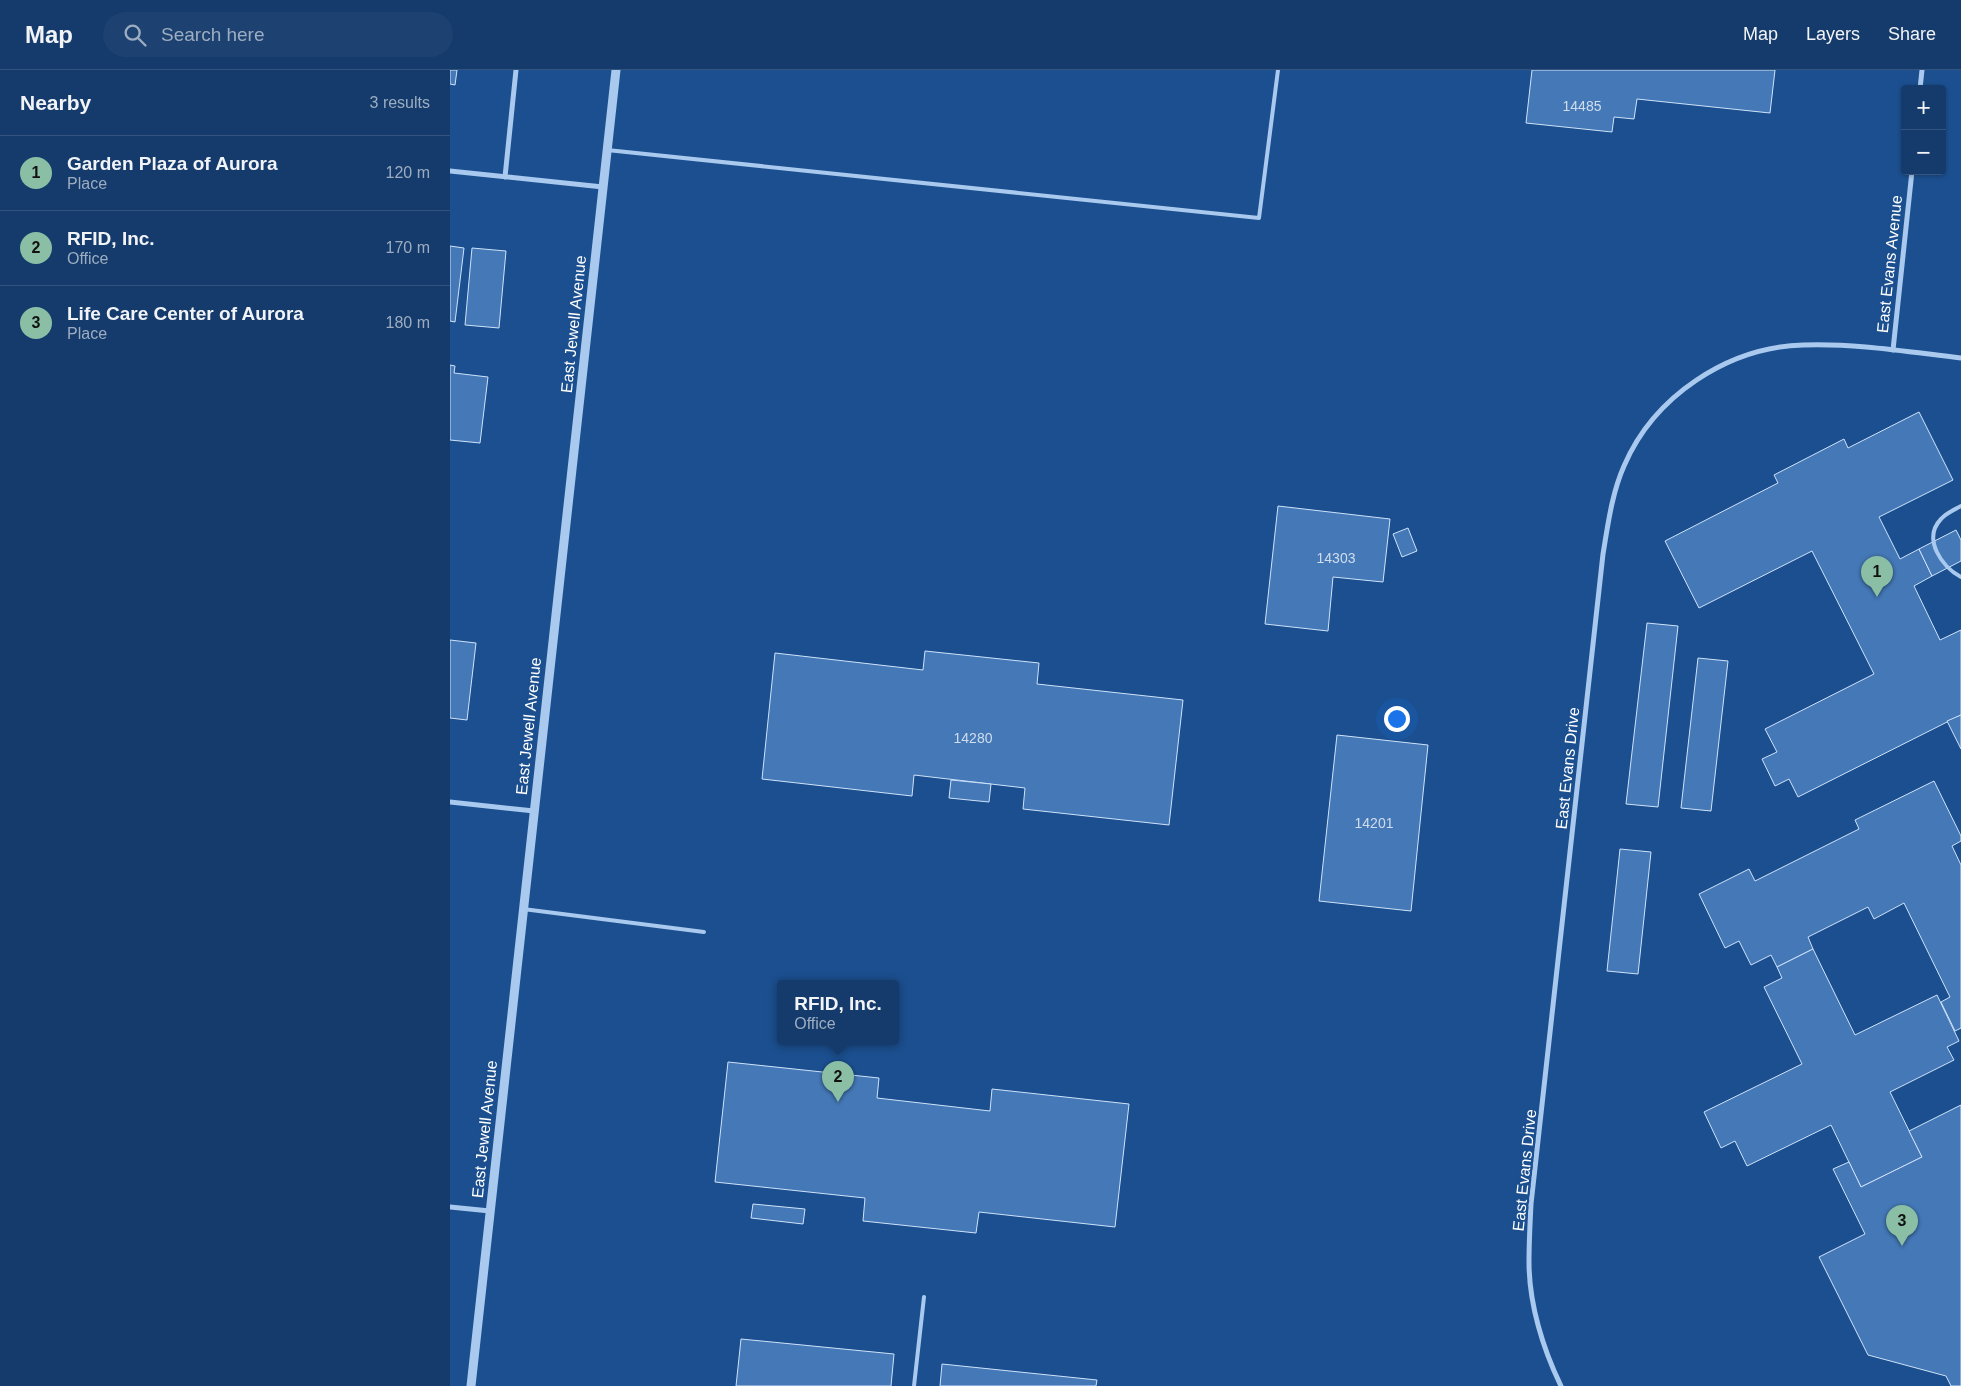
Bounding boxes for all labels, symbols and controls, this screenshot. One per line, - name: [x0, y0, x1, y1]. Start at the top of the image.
- search box: [103, 12, 453, 57]
- text: Map: [25, 21, 73, 48]
- icon: search: [121, 21, 149, 49]
- text: Search here: [161, 24, 265, 45]
- text: Map: [1743, 24, 1778, 44]
- text: Layers: [1806, 24, 1860, 44]
- text: Share: [1888, 24, 1936, 44]
- map controls: [1901, 85, 1946, 175]
- button: +: [1901, 85, 1946, 130]
- text: Nearby: [20, 91, 91, 114]
- text: 3 results: [370, 94, 430, 111]
- house number: 14485: [1563, 98, 1602, 114]
- button: −: [1901, 130, 1946, 175]
- text: Garden Plaza of Aurora: [67, 153, 277, 174]
- text: 1: [32, 164, 40, 181]
- text: 120 m: [386, 164, 430, 181]
- text: Place: [67, 175, 107, 192]
- street label: East Evans Avenue: [1874, 194, 1905, 334]
- text: RFID, Inc.: [67, 228, 155, 249]
- text: 2: [32, 239, 40, 256]
- text: 170 m: [386, 239, 430, 256]
- text: Office: [67, 250, 109, 267]
- street label: East Jewell Avenue: [558, 254, 589, 394]
- text: Life Care Center of Aurora: [67, 303, 304, 324]
- text: 3: [32, 314, 40, 331]
- text: 180 m: [386, 314, 430, 331]
- text: Place: [67, 325, 107, 342]
- house number: 14303: [1317, 550, 1356, 566]
- pin: 1: [1861, 556, 1893, 597]
- street label: East Jewell Avenue: [513, 656, 544, 796]
- your location: [1384, 706, 1410, 732]
- street label: East Evans Drive: [1553, 706, 1582, 830]
- house number: 14280: [954, 730, 993, 746]
- house number: 14201: [1355, 815, 1394, 831]
- popup: [777, 980, 899, 1045]
- text: RFID, Inc.: [794, 993, 882, 1014]
- text: Office: [794, 1015, 836, 1032]
- street label: East Jewell Avenue: [469, 1059, 500, 1199]
- pin: 2: [822, 1061, 854, 1102]
- street label: East Evans Drive: [1510, 1108, 1539, 1232]
- pin: 3: [1886, 1205, 1918, 1246]

